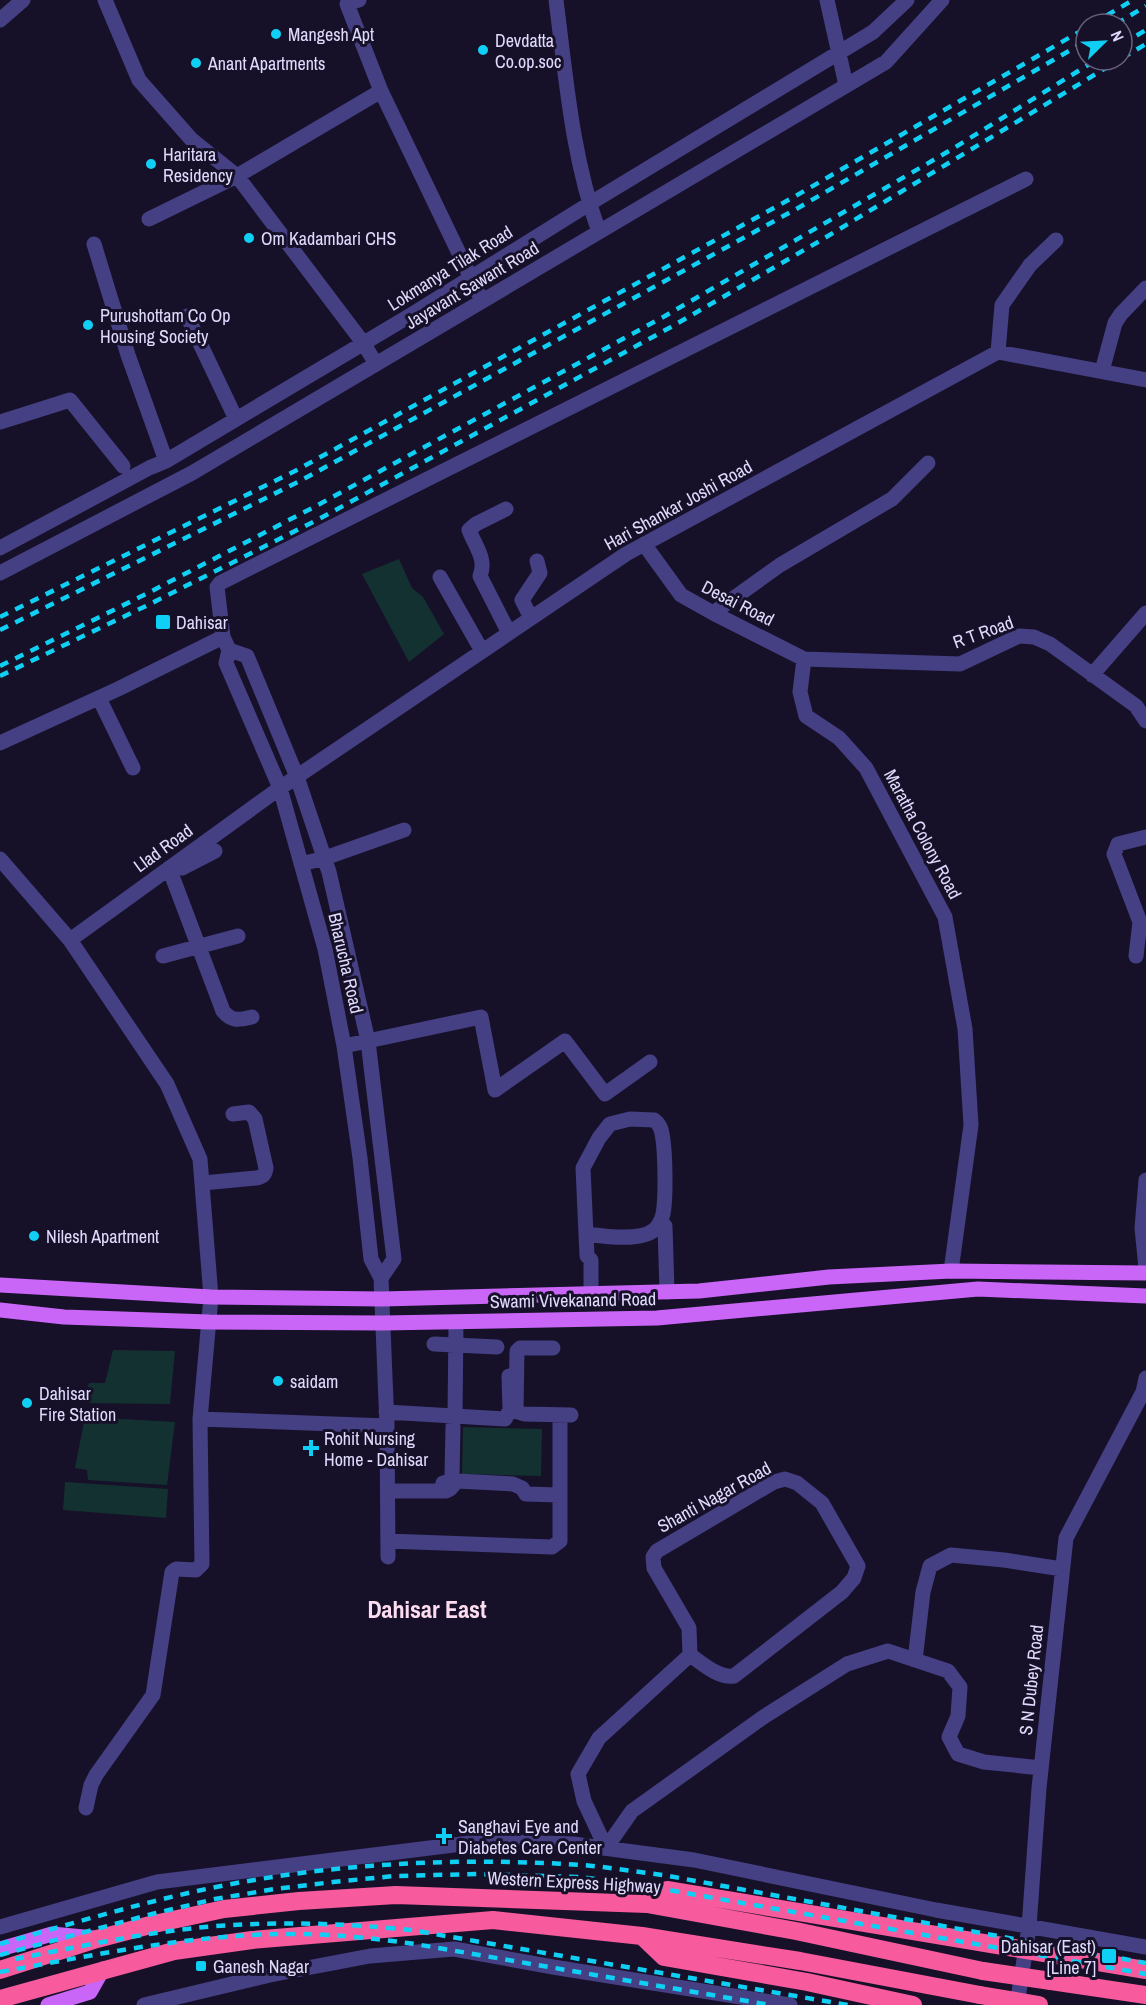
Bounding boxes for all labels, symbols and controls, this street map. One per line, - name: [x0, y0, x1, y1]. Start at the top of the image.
- north arrow: [1074, 12, 1134, 72]
- place label: Mangesh Apt: [288, 22, 374, 47]
- marker: Mangesh Apt: [269, 27, 283, 41]
- text: N: [1106, 27, 1130, 45]
- place label: Devdatta Co.op.soc: [495, 28, 561, 74]
- marker: Devdatta Co.op.soc: [476, 43, 490, 57]
- place label: Anant Apartments: [207, 51, 325, 76]
- marker: Anant Apartments: [189, 56, 203, 70]
- place label: Haritara Residency: [163, 142, 233, 188]
- marker: Haritara Residency: [144, 157, 158, 171]
- street label: Lokmanya Tilak Road: [383, 220, 517, 316]
- place label: Om Kadambari CHS: [261, 226, 396, 251]
- marker: Om Kadambari CHS: [242, 231, 256, 245]
- street label: Jayavant Sawant Road: [401, 235, 543, 335]
- place label: Purushottam Co Op Housing Society: [100, 303, 230, 349]
- marker: Purushottam Co Op Housing Society: [81, 318, 95, 332]
- street label: Hari Shankar Joshi Road: [599, 454, 757, 556]
- street label: Desai Road: [698, 574, 778, 632]
- place label: Dahisar: [176, 610, 228, 635]
- street label: R T Road: [949, 610, 1017, 654]
- marker: Dahisar: [154, 613, 172, 631]
- street label: Maratha Colony Road: [878, 765, 968, 903]
- street label: Llad Road: [128, 818, 198, 878]
- street label: Bharucha Road: [322, 910, 370, 1016]
- place label: Nilesh Apartment: [46, 1224, 159, 1249]
- marker: Nilesh Apartment: [27, 1229, 41, 1243]
- street label: Swami Vivekanand Road: [490, 1286, 656, 1314]
- place label: saidam: [290, 1369, 338, 1394]
- marker: saidam: [271, 1374, 285, 1388]
- place label: Dahisar Fire Station: [39, 1381, 116, 1427]
- marker: Dahisar Fire Station: [20, 1396, 34, 1410]
- place label: Rohit Nursing Home - Dahisar: [324, 1426, 428, 1472]
- marker: Rohit Nursing Home - Dahisar: [302, 1439, 320, 1457]
- street label: Shanti Nagar Road: [653, 1455, 775, 1539]
- district label: Dahisar East: [367, 1593, 487, 1625]
- street label: S N Dubey Road: [1013, 1624, 1049, 1736]
- place label: Sanghavi Eye and Diabetes Care Center: [458, 1814, 602, 1860]
- marker: Sanghavi Eye and Diabetes Care Center: [435, 1827, 453, 1845]
- street label: Western Express Highway: [487, 1865, 662, 1899]
- place label: Dahisar (East) [Line 7]: [1001, 1934, 1096, 1980]
- marker: Dahisar (East) [Line 7]: [1100, 1947, 1118, 1965]
- place label: Ganesh Nagar: [213, 1954, 309, 1979]
- marker: Ganesh Nagar: [194, 1959, 208, 1973]

